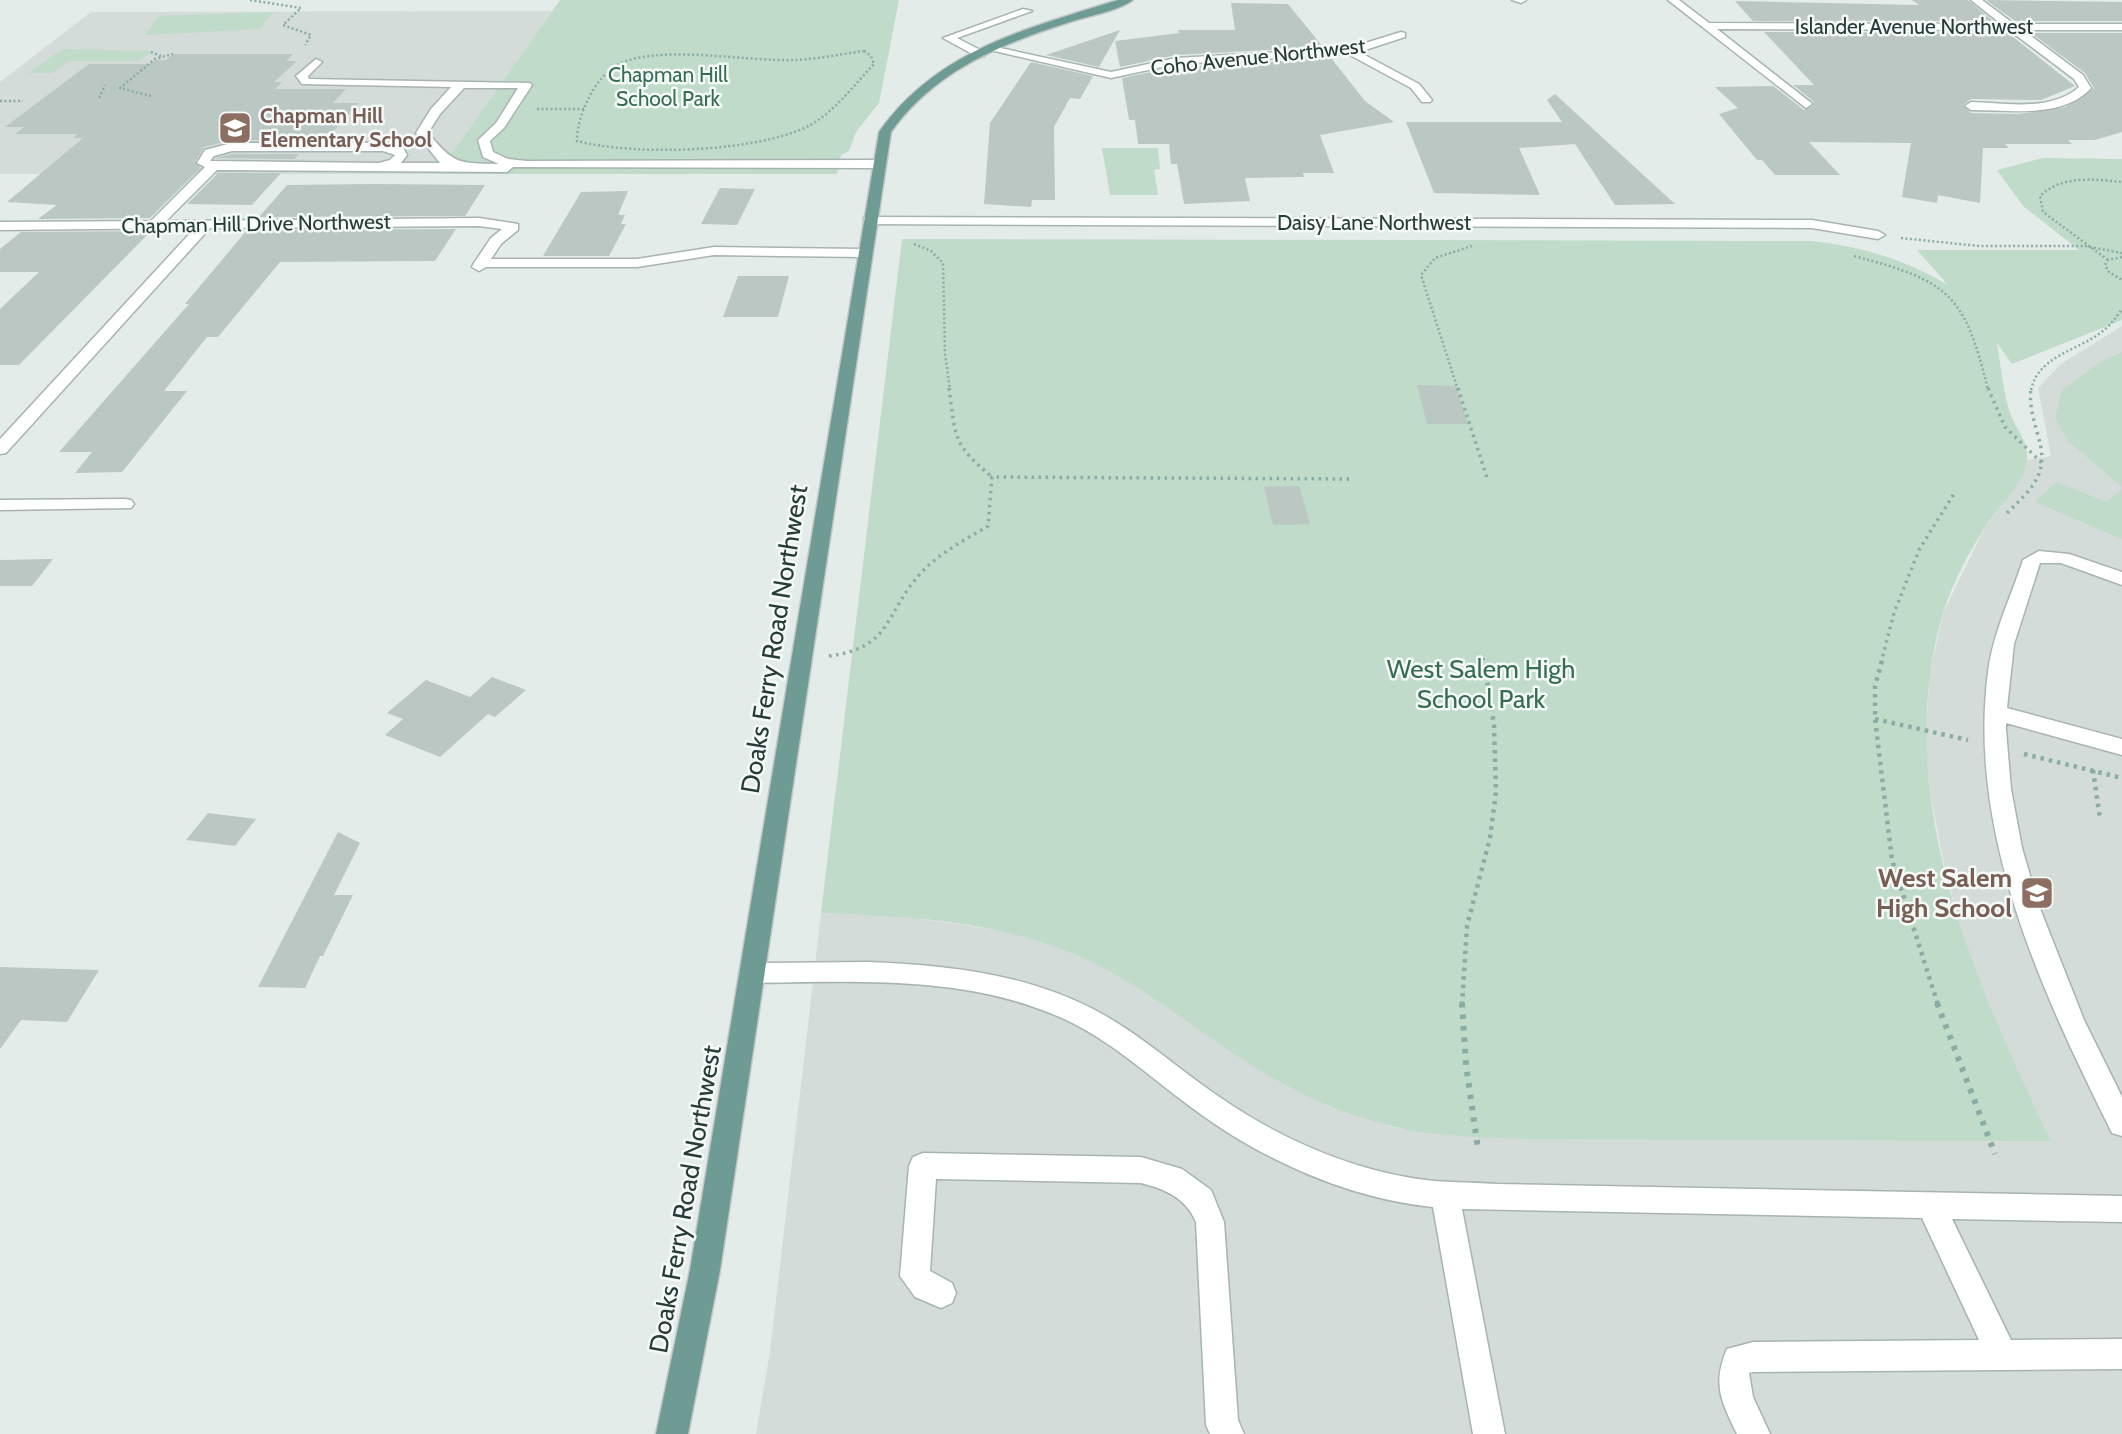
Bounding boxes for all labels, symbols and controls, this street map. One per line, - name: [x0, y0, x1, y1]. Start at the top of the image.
- street label: Islander Avenue Northwest: [1795, 14, 2033, 39]
- street label: Coho Avenue Northwest: [1149, 33, 1367, 80]
- park label: Chapman Hill School Park: [608, 62, 728, 111]
- place label: Chapman Hill Elementary School: [260, 103, 433, 152]
- school or university icon: Chapman Hill Elementary School: [216, 109, 254, 147]
- street label: Chapman Hill Drive Northwest: [121, 209, 391, 238]
- street label: Daisy Lane Northwest: [1277, 210, 1471, 235]
- street label: Doaks Ferry Road Northwest: [734, 482, 814, 796]
- park label: West Salem High School Park: [1387, 653, 1575, 715]
- place label: West Salem High School: [1876, 862, 2012, 924]
- school or university icon: West Salem High School: [2018, 874, 2056, 912]
- street label: Doaks Ferry Road Northwest: [642, 1042, 728, 1355]

